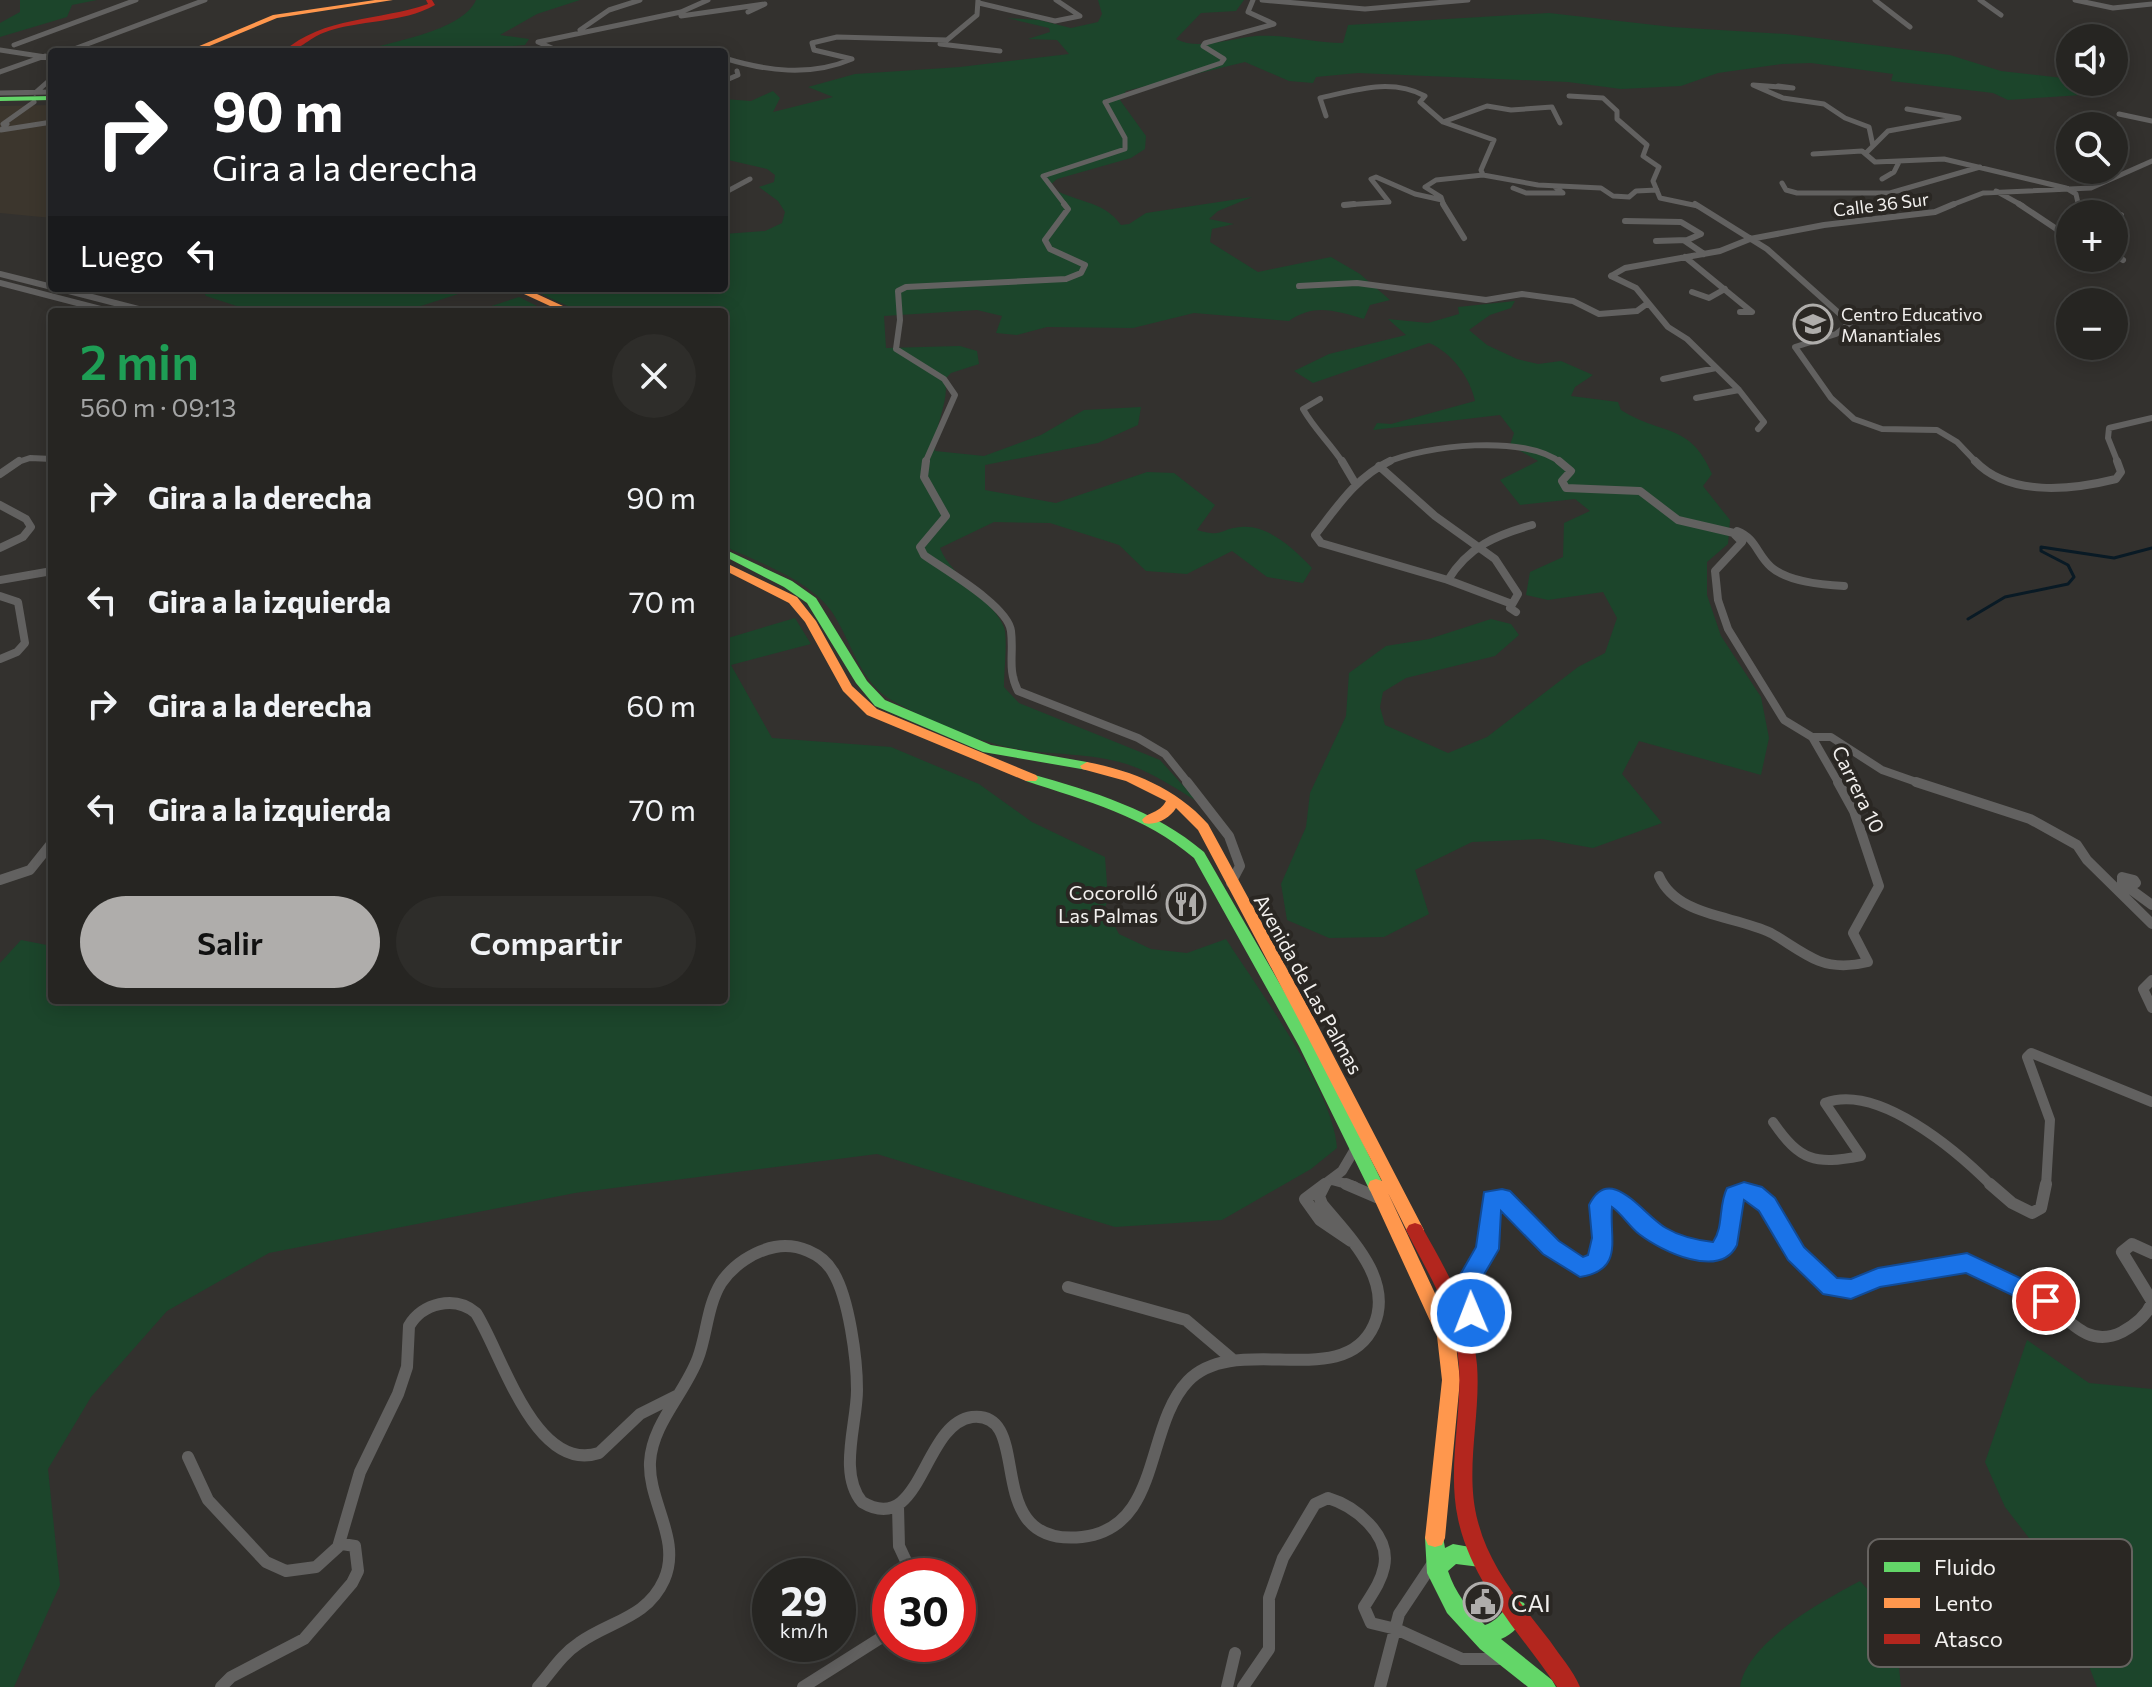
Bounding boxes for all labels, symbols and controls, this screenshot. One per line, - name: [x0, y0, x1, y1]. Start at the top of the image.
- map controls: [2056, 24, 2128, 360]
- button: sound: [2056, 24, 2128, 96]
- text: 90 m: [212, 75, 343, 144]
- icon: right: [80, 80, 184, 184]
- button: search: [2056, 112, 2128, 184]
- text: Gira a la derecha: [212, 144, 478, 188]
- street label: Calle 36 Sur: [1832, 187, 1930, 221]
- button: +: [2056, 200, 2128, 272]
- icon: left: [180, 232, 224, 276]
- text: Luego: [80, 236, 164, 273]
- button: −: [2056, 288, 2128, 360]
- school or university icon: Centro Educativo Manantiales: [1792, 303, 1834, 345]
- place label: Centro Educativo Manantiales: [1841, 303, 1983, 346]
- text: 2 min: [80, 331, 199, 390]
- button: close: [612, 334, 696, 418]
- text: 560 m · 09:13: [80, 391, 236, 422]
- icon: right: [80, 474, 124, 518]
- text: Gira a la derecha: [148, 478, 372, 515]
- text: 90 m: [626, 478, 696, 515]
- icon: left: [80, 578, 124, 622]
- text: Gira a la izquierda: [148, 582, 391, 619]
- text: 70 m: [629, 582, 696, 619]
- icon: right: [80, 682, 124, 726]
- text: Gira a la derecha: [148, 686, 372, 723]
- text: 60 m: [626, 686, 696, 723]
- street label: Carrera 10: [1828, 741, 1890, 837]
- icon: left: [80, 786, 124, 830]
- text: Gira a la izquierda: [148, 790, 391, 827]
- text: 70 m: [629, 790, 696, 827]
- place label: Cocorolló Las Palmas: [1058, 880, 1158, 927]
- restaurant icon: Cocorolló Las Palmas: [1165, 883, 1207, 925]
- street label: Avenida de Las Palmas: [1250, 890, 1368, 1078]
- button: Salir: [80, 896, 380, 988]
- button: Compartir: [396, 896, 696, 988]
- pin: [2012, 1267, 2080, 1335]
- position arrow: [1429, 1271, 1513, 1355]
- icon: arrive: [2024, 1279, 2068, 1323]
- legend: [1868, 1539, 2132, 1667]
- text: Fluido: [1934, 1553, 1996, 1580]
- speed limit sign: 30: [872, 1558, 976, 1662]
- text: 29: [780, 1575, 828, 1624]
- public building icon: CAI: [1462, 1581, 1504, 1623]
- place label: CAI: [1511, 1588, 1551, 1617]
- text: Lento: [1934, 1589, 1993, 1616]
- text: km/h: [780, 1618, 828, 1642]
- text: Atasco: [1934, 1625, 2003, 1652]

